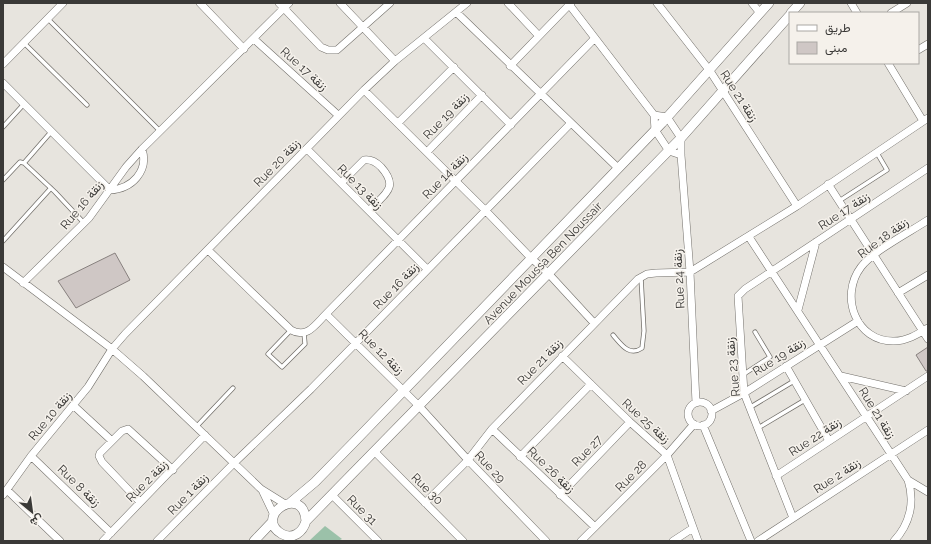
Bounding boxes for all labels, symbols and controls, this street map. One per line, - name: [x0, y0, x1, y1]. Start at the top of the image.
- legend: [789, 12, 919, 64]
- text: طريق: [825, 21, 851, 36]
- text: مبنى: [825, 41, 847, 56]
- street label: Rue 17 زنقة: [277, 44, 330, 94]
- street label: Rue 21 زنقة: [716, 68, 761, 125]
- street label: Rue 19 زنقة: [420, 90, 472, 143]
- street label: Rue 20 زنقة: [251, 136, 304, 190]
- street label: Rue 14 زنقة: [420, 150, 471, 203]
- street label: Rue 13 زنقة: [334, 161, 386, 213]
- street label: Rue 16 زنقة: [58, 178, 107, 233]
- street label: Rue 17 زنقة: [816, 189, 873, 234]
- street label: Avenue Moussa Ben Noussair: [481, 198, 606, 327]
- street label: Rue 18 زنقة: [855, 215, 912, 262]
- street label: Rue 24 زنقة: [670, 249, 689, 309]
- street label: Rue 16 زنقة: [370, 260, 422, 313]
- street label: Rue 12 زنقة: [355, 326, 407, 378]
- street label: Rue 19 زنقة: [750, 335, 808, 379]
- street label: Rue 21 زنقة: [515, 336, 566, 389]
- street label: Rue 23 زنقة: [723, 337, 744, 397]
- street label: Rue 21 زنقة: [855, 385, 898, 442]
- street label: Rue 10 زنقة: [26, 389, 75, 444]
- street label: Rue 25 زنقة: [618, 396, 673, 447]
- street label: Rue 22 زنقة: [786, 415, 844, 460]
- street label: Rue 27: [569, 432, 606, 469]
- street label: Rue 26 زنقة: [524, 444, 578, 497]
- street label: Rue 29: [472, 448, 508, 486]
- street label: Rue 2 زنقة: [811, 456, 864, 497]
- street label: Rue 2 زنقة: [123, 457, 171, 505]
- street label: Rue 28: [612, 457, 650, 495]
- street label: Rue 8 زنقة: [54, 462, 103, 511]
- street label: Rue 1 زنقة: [165, 470, 212, 518]
- street label: Rue 30: [408, 470, 446, 508]
- north arrow: [12, 492, 52, 532]
- street label: Rue 31: [344, 492, 380, 528]
- text: ش: [28, 511, 46, 529]

